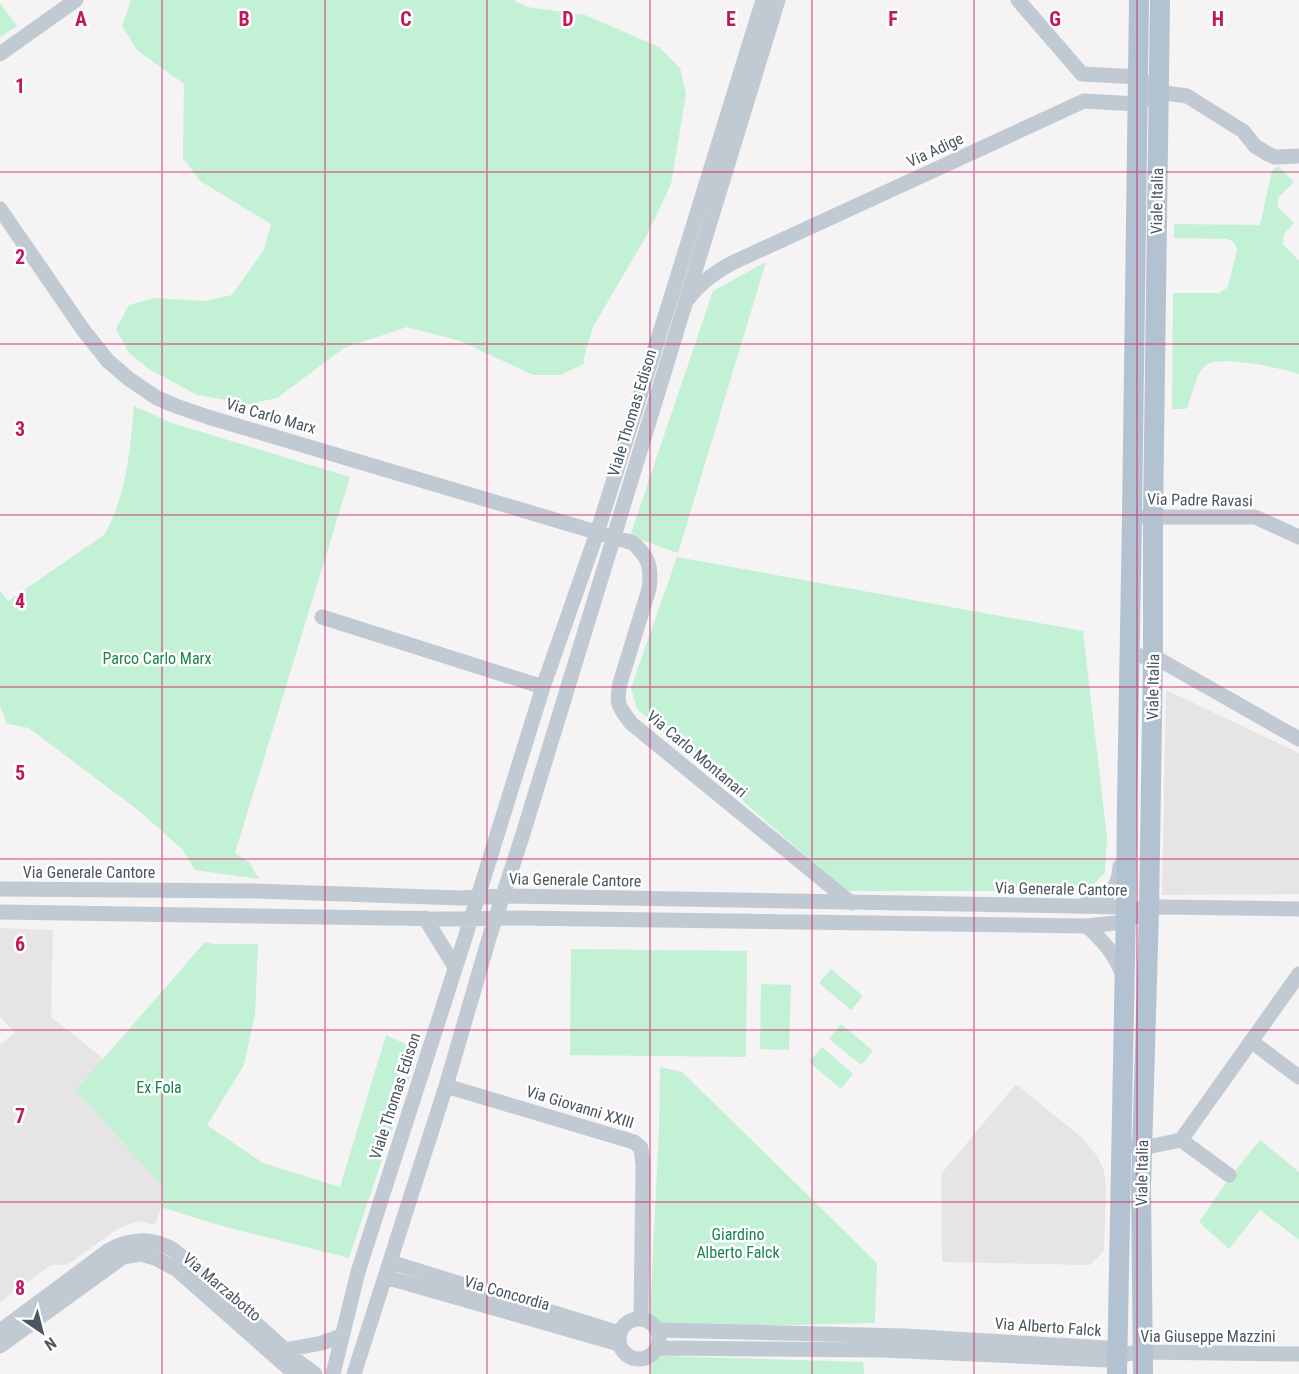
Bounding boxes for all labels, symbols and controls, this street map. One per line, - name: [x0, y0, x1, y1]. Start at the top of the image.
- text: A: [75, 7, 87, 31]
- text: B: [238, 7, 250, 31]
- text: C: [400, 7, 412, 31]
- text: D: [562, 7, 574, 31]
- text: E: [726, 7, 736, 31]
- text: F: [888, 7, 898, 31]
- text: G: [1049, 7, 1061, 31]
- text: H: [1212, 7, 1224, 31]
- text: 1: [15, 74, 25, 98]
- street label: Via Adige: [904, 129, 966, 171]
- street label: Viale Italia: [1147, 168, 1167, 234]
- text: 2: [15, 245, 25, 269]
- street label: Viale Thomas Edison: [604, 347, 660, 479]
- street label: Via Carlo Marx: [224, 394, 318, 438]
- text: 3: [15, 417, 25, 441]
- street label: Via Padre Ravasi: [1147, 490, 1253, 510]
- text: 4: [15, 589, 25, 613]
- park label: Parco Carlo Marx: [103, 649, 211, 668]
- street label: Viale Italia: [1143, 654, 1163, 720]
- street label: Via Carlo Montanari: [643, 706, 751, 802]
- text: 5: [15, 761, 25, 785]
- street label: Via Generale Cantore: [23, 863, 155, 882]
- street label: Via Generale Cantore: [509, 869, 641, 891]
- street label: Via Generale Cantore: [995, 878, 1127, 900]
- text: 6: [15, 932, 25, 956]
- street label: Viale Thomas Edison: [366, 1030, 424, 1162]
- park label: Ex Fola: [136, 1078, 182, 1097]
- street label: Via Giovanni XXIII: [524, 1082, 636, 1132]
- text: 7: [15, 1104, 25, 1128]
- street label: Viale Italia: [1132, 1140, 1152, 1206]
- park label: Giardino Alberto Falck: [696, 1225, 780, 1262]
- street label: Via Marzabotto: [179, 1249, 265, 1325]
- street label: Via Concordia: [462, 1272, 552, 1314]
- text: 8: [15, 1276, 25, 1300]
- north arrow: [12, 1302, 72, 1362]
- street label: Via Alberto Falck: [994, 1314, 1103, 1340]
- street label: Via Giuseppe Mazzini: [1140, 1327, 1276, 1346]
- text: N: [41, 1333, 60, 1354]

